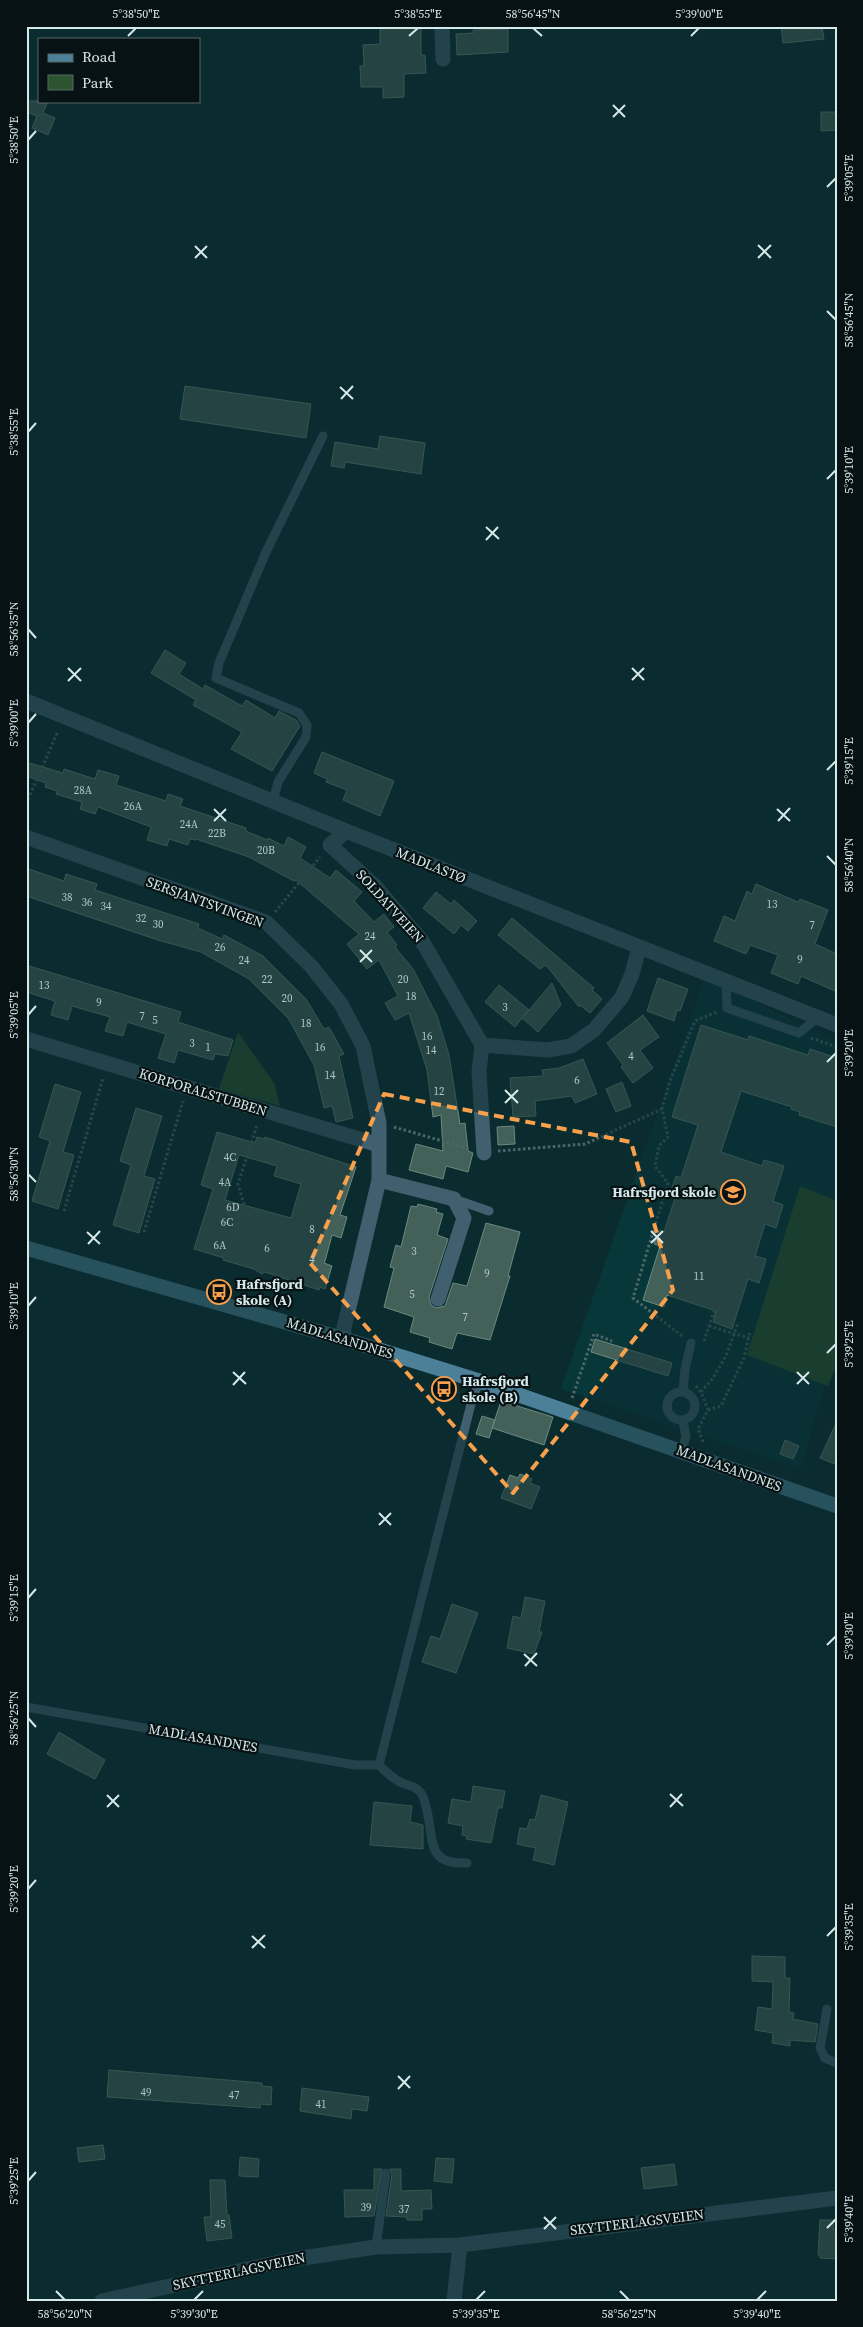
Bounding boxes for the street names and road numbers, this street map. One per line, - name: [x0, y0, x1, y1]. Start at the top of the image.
- street label: MADLASTØ: [393, 842, 469, 888]
- street label: SOLDATVEIEN: [352, 865, 428, 947]
- street label: SERSJANTSVINGEN: [143, 871, 267, 933]
- street label: KORPORALSTUBBEN: [137, 1063, 269, 1121]
- street label: MADLASANDNES: [284, 1312, 396, 1364]
- street label: MADLASANDNES: [674, 1440, 784, 1496]
- street label: MADLASANDNES: [147, 1719, 259, 1757]
- street label: SKYTTERLAGSVEIEN: [569, 2204, 705, 2240]
- street label: SKYTTERLAGSVEIEN: [171, 2247, 307, 2295]

